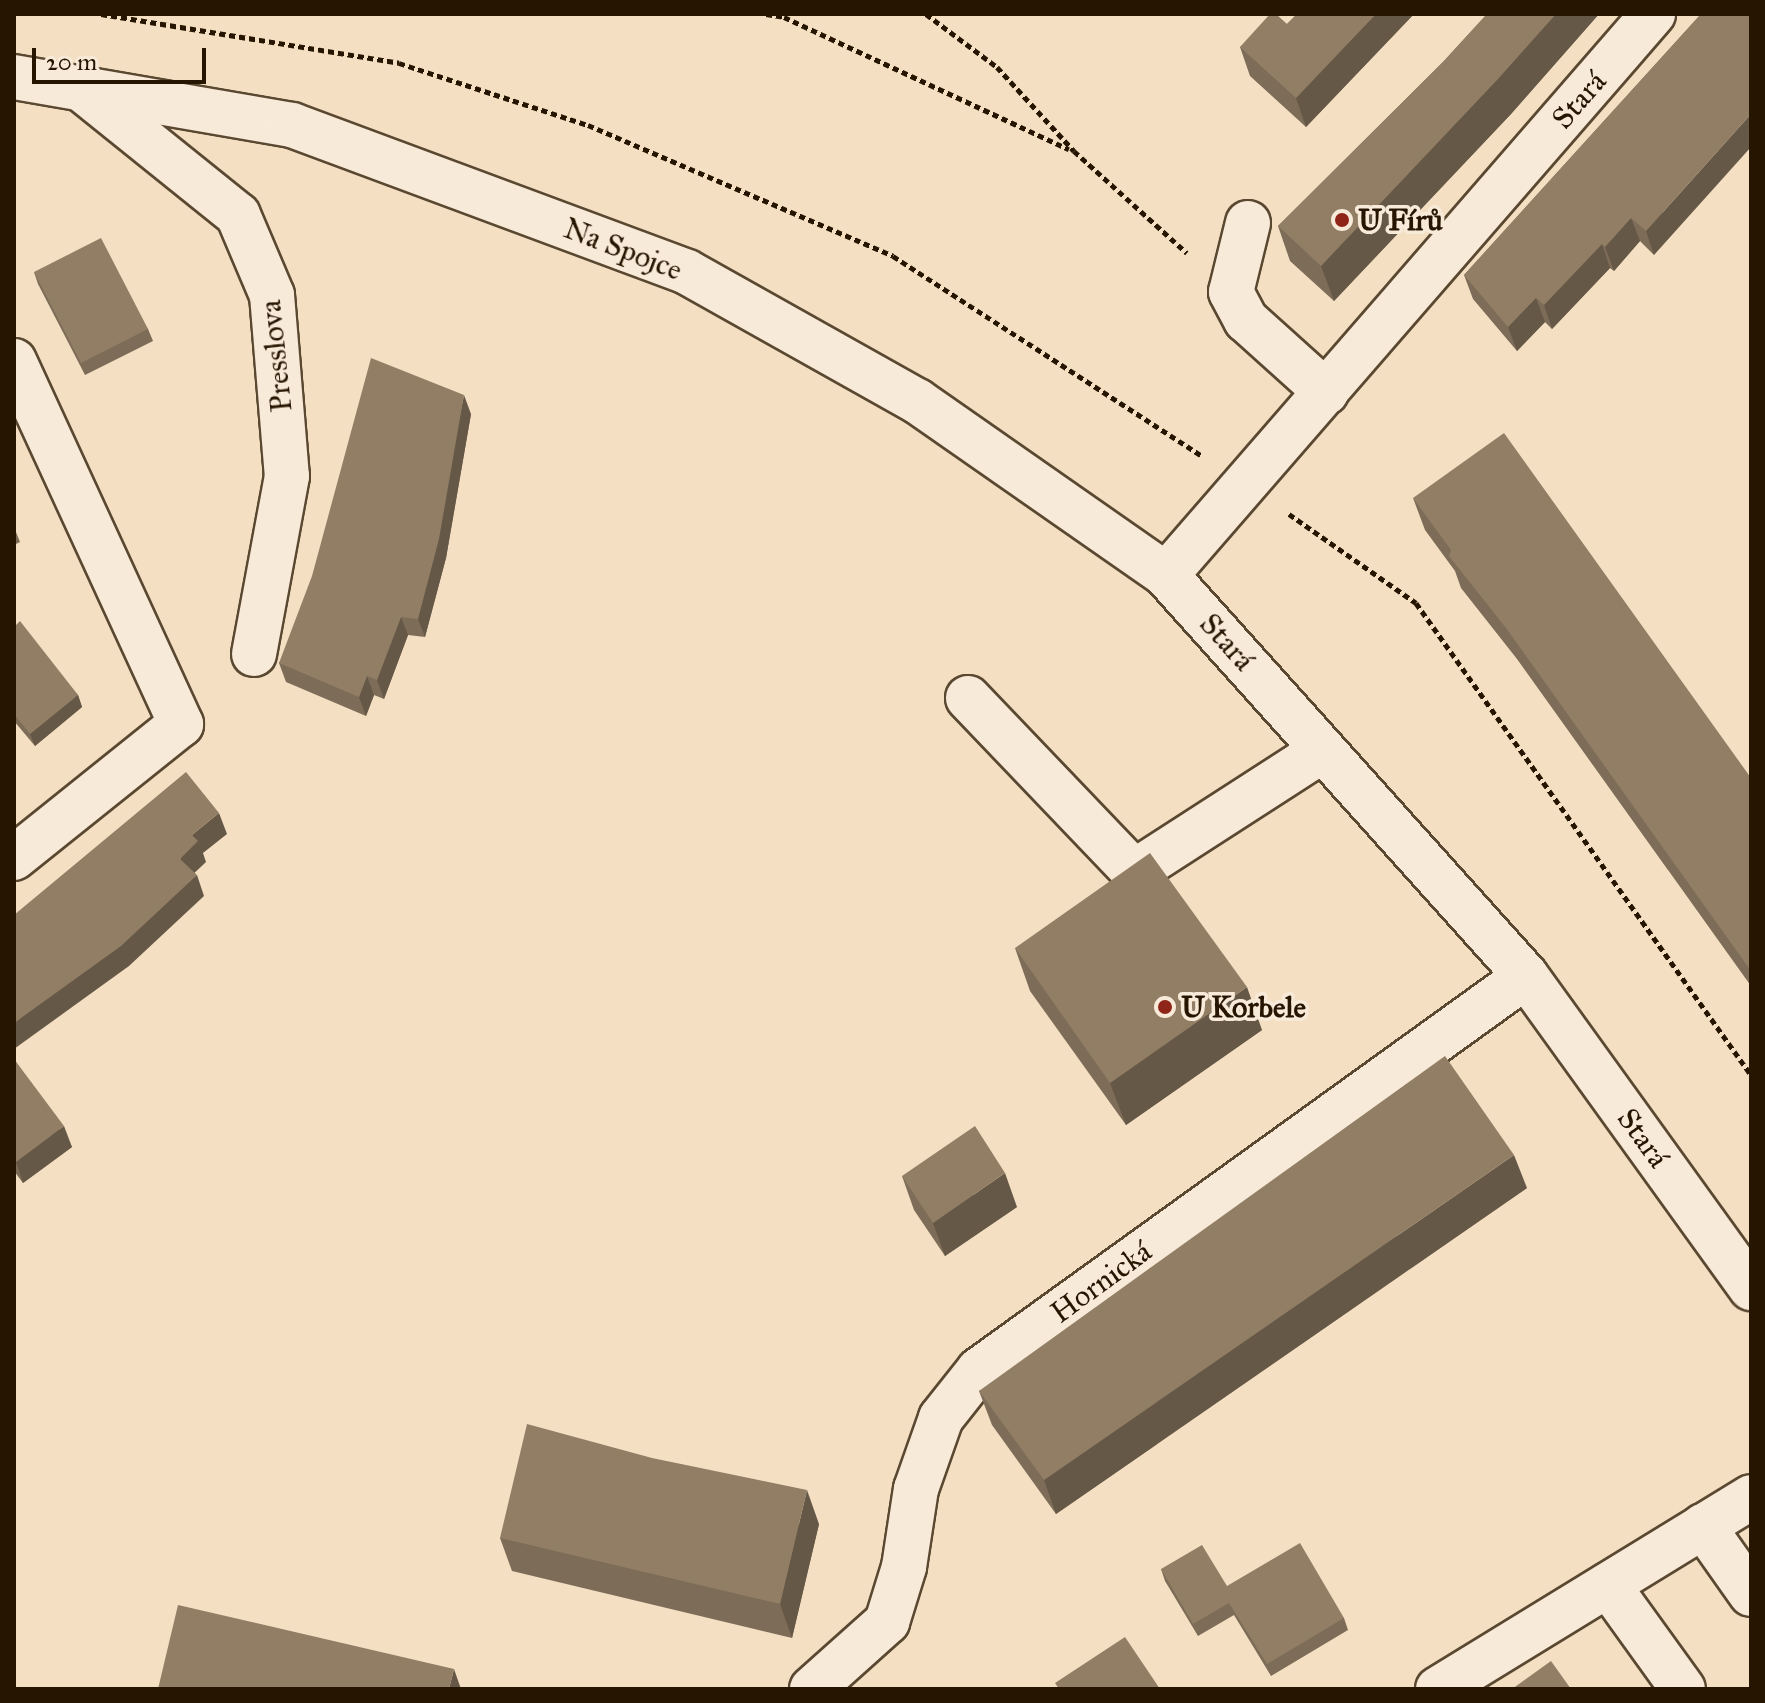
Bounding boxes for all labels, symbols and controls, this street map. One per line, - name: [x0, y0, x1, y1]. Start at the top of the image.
- scale bar: [36, 32, 210, 82]
- text: 20 m: [46, 47, 97, 77]
- street label: Stará: [1544, 64, 1614, 136]
- place label: U Fírů: [1358, 202, 1443, 238]
- street label: Na Spojce: [559, 210, 687, 288]
- marker: U Fírů: [1333, 211, 1351, 229]
- street label: Presslova: [252, 298, 300, 414]
- street label: Stará: [1192, 606, 1262, 678]
- place label: U Korbele: [1181, 989, 1306, 1025]
- marker: U Korbele: [1156, 998, 1174, 1016]
- street label: Stará: [1609, 1101, 1677, 1175]
- street label: Hornická: [1044, 1233, 1158, 1331]

